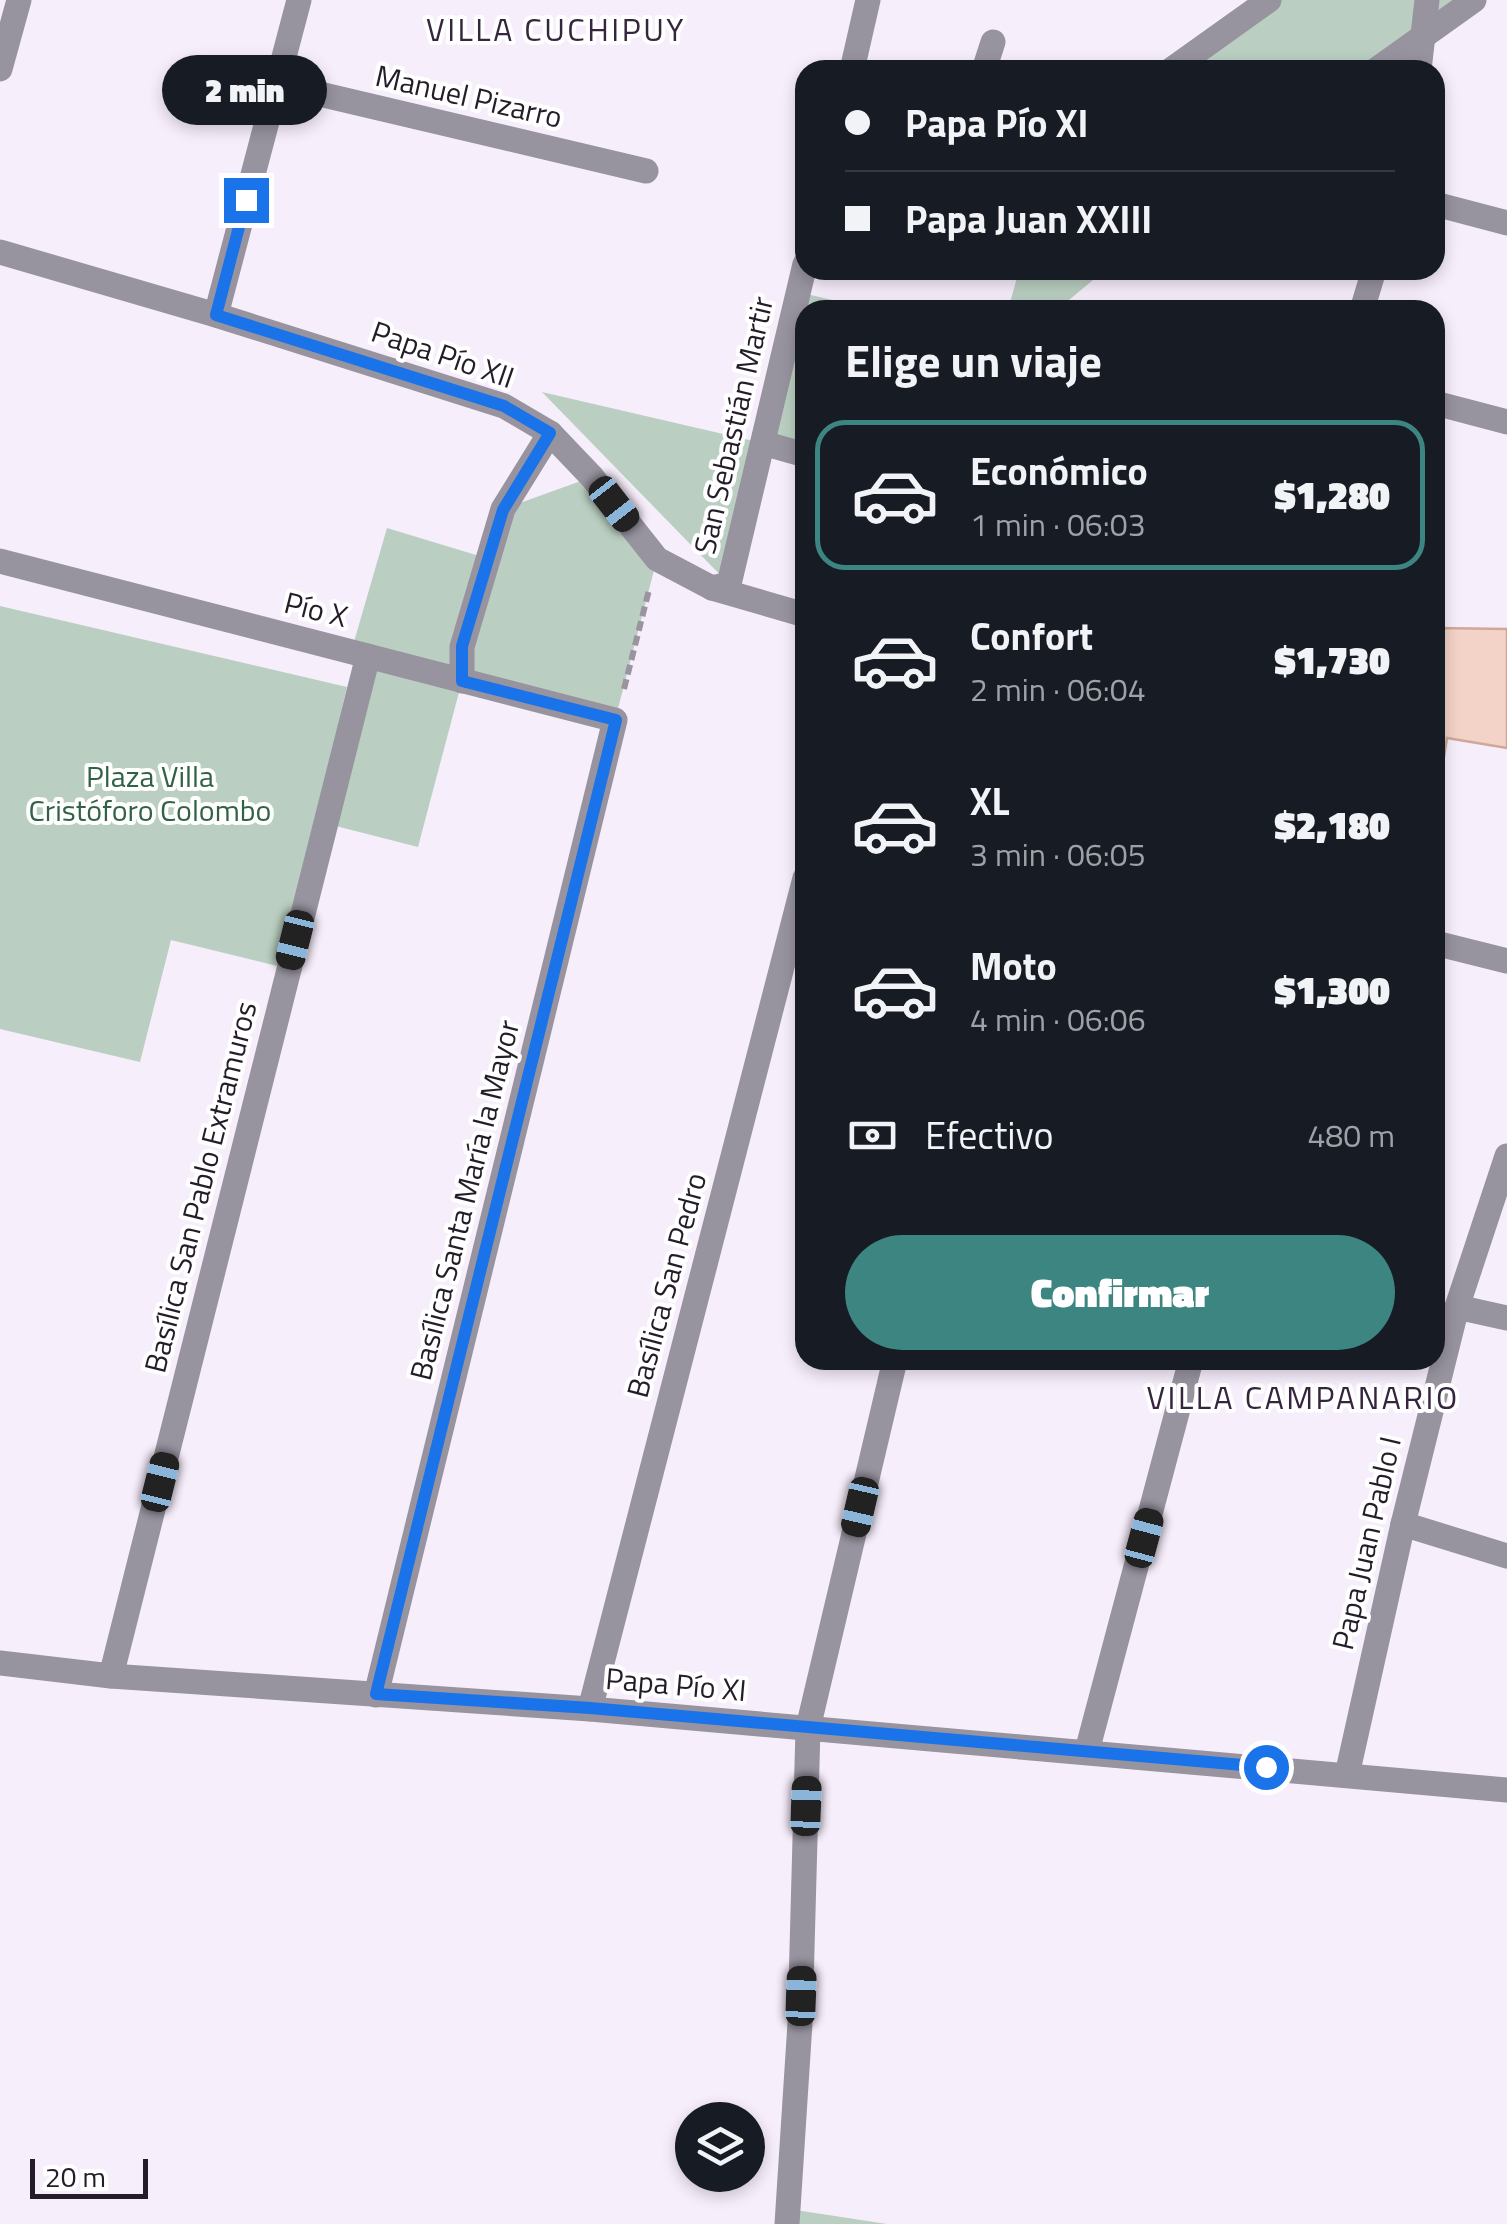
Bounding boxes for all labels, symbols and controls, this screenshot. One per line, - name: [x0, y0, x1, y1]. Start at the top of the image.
- district label: VILLA CUCHIPUY: [426, 5, 686, 53]
- street label: Manuel Pizarro: [371, 52, 567, 140]
- callout: 2 min: [164, 55, 328, 125]
- text: 2 min: [205, 66, 284, 114]
- text: Papa Pío XI: [905, 94, 1088, 152]
- route end: [224, 178, 269, 223]
- text: Papa Juan XXIII: [905, 190, 1152, 248]
- street label: San Sebastián Martir: [681, 292, 785, 558]
- street label: Papa Pío XII: [365, 308, 521, 400]
- text: Elige un viaje: [845, 326, 1102, 394]
- text: Económico: [970, 442, 1148, 500]
- icon: car: [850, 450, 940, 540]
- text: $1,280: [1275, 466, 1390, 524]
- car: [584, 471, 644, 537]
- text: 1 min · 06:03: [970, 500, 1146, 548]
- street label: Pío X: [280, 579, 353, 639]
- text: Confort: [970, 607, 1093, 665]
- icon: car: [850, 615, 940, 705]
- text: $1,730: [1275, 631, 1390, 689]
- text: 2 min · 06:04: [970, 665, 1146, 713]
- park label: Plaza Villa Cristóforo Colombo: [29, 753, 271, 833]
- text: XL: [970, 772, 1010, 830]
- icon: car: [850, 780, 940, 870]
- text: $2,180: [1275, 796, 1390, 854]
- text: 3 min · 06:05: [970, 830, 1146, 878]
- car: [273, 907, 317, 973]
- text: Moto: [970, 937, 1057, 995]
- icon: car: [850, 945, 940, 1035]
- text: $1,300: [1275, 961, 1390, 1019]
- text: 4 min · 06:06: [970, 995, 1146, 1043]
- street label: Basílica San Pablo Extramuros: [132, 996, 268, 1378]
- street label: Basílica Santa María la Mayor: [397, 1015, 531, 1385]
- text: Efectivo: [925, 1106, 1054, 1164]
- icon: cash: [845, 1108, 900, 1163]
- text: 480 m: [1307, 1111, 1395, 1159]
- street label: Basílica San Pedro: [614, 1167, 718, 1403]
- button: Confirmar: [845, 1235, 1395, 1350]
- district label: VILLA CAMPANARIO: [1146, 1373, 1460, 1421]
- street label: Papa Juan Pablo I: [1319, 1432, 1413, 1654]
- car: [138, 1449, 182, 1515]
- car: [839, 1474, 881, 1540]
- car: [1122, 1505, 1166, 1571]
- street label: Papa Pío XI: [604, 1655, 748, 1713]
- route start: [1244, 1745, 1289, 1790]
- car: [790, 1775, 822, 1837]
- car: [785, 1965, 817, 2027]
- map controls: [675, 2102, 765, 2192]
- button: layers: [675, 2102, 765, 2192]
- scale bar: [30, 2154, 148, 2198]
- text: 20 m: [45, 2155, 106, 2198]

